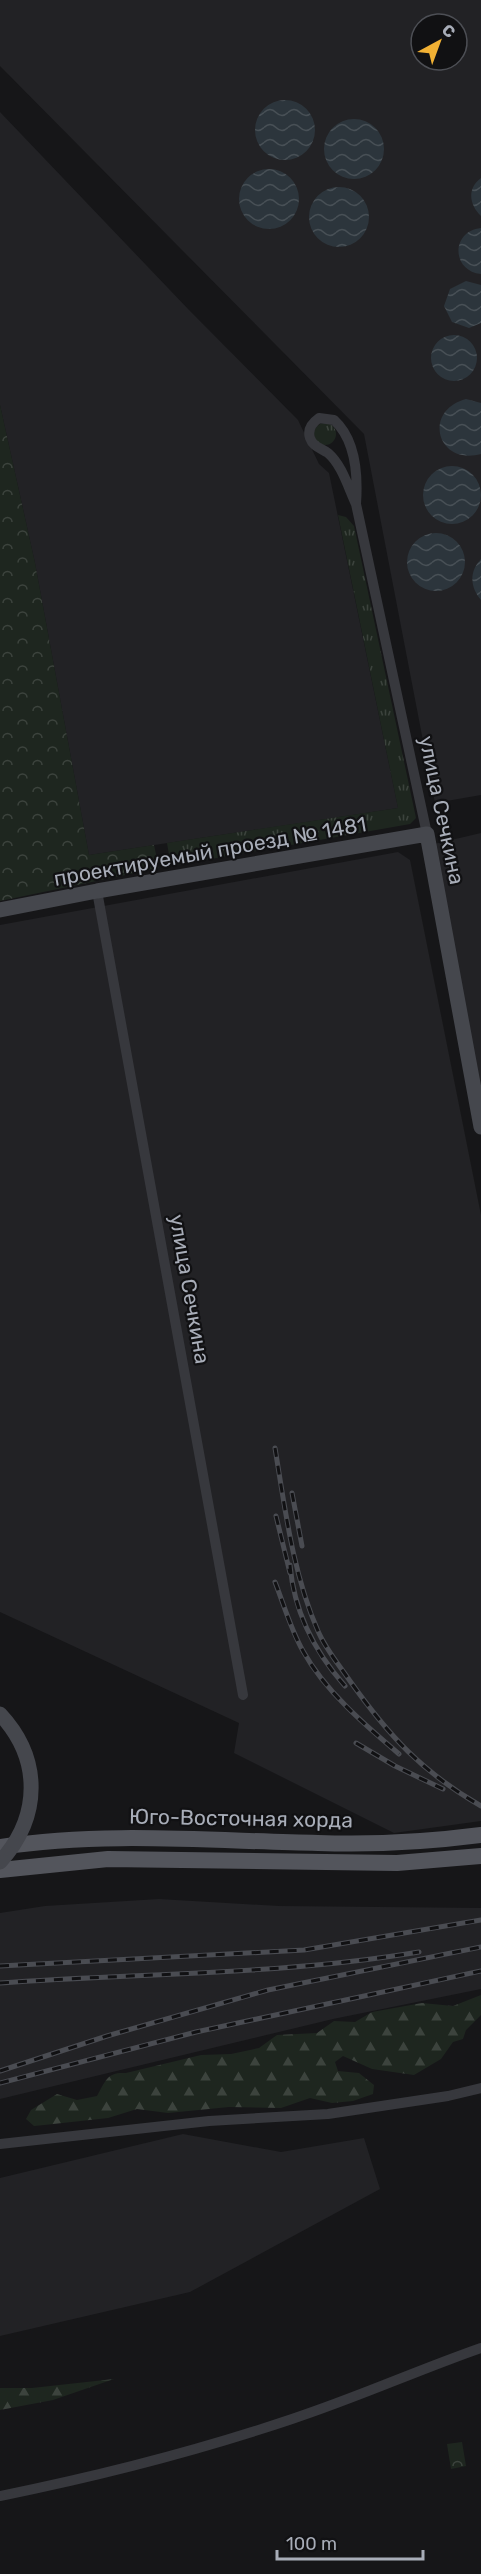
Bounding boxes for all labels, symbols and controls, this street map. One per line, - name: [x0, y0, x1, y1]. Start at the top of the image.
- north arrow: [409, 12, 469, 72]
- text: С: [438, 20, 459, 42]
- street label: улица Сечкина: [414, 733, 470, 887]
- street label: проектируемый проезд № 1481: [52, 811, 368, 891]
- street label: улица Сечкина: [165, 1212, 215, 1366]
- street label: Юго-Восточная хорда: [129, 1804, 353, 1832]
- scale bar: [277, 2523, 422, 2561]
- text: 100 m: [286, 2533, 337, 2555]

